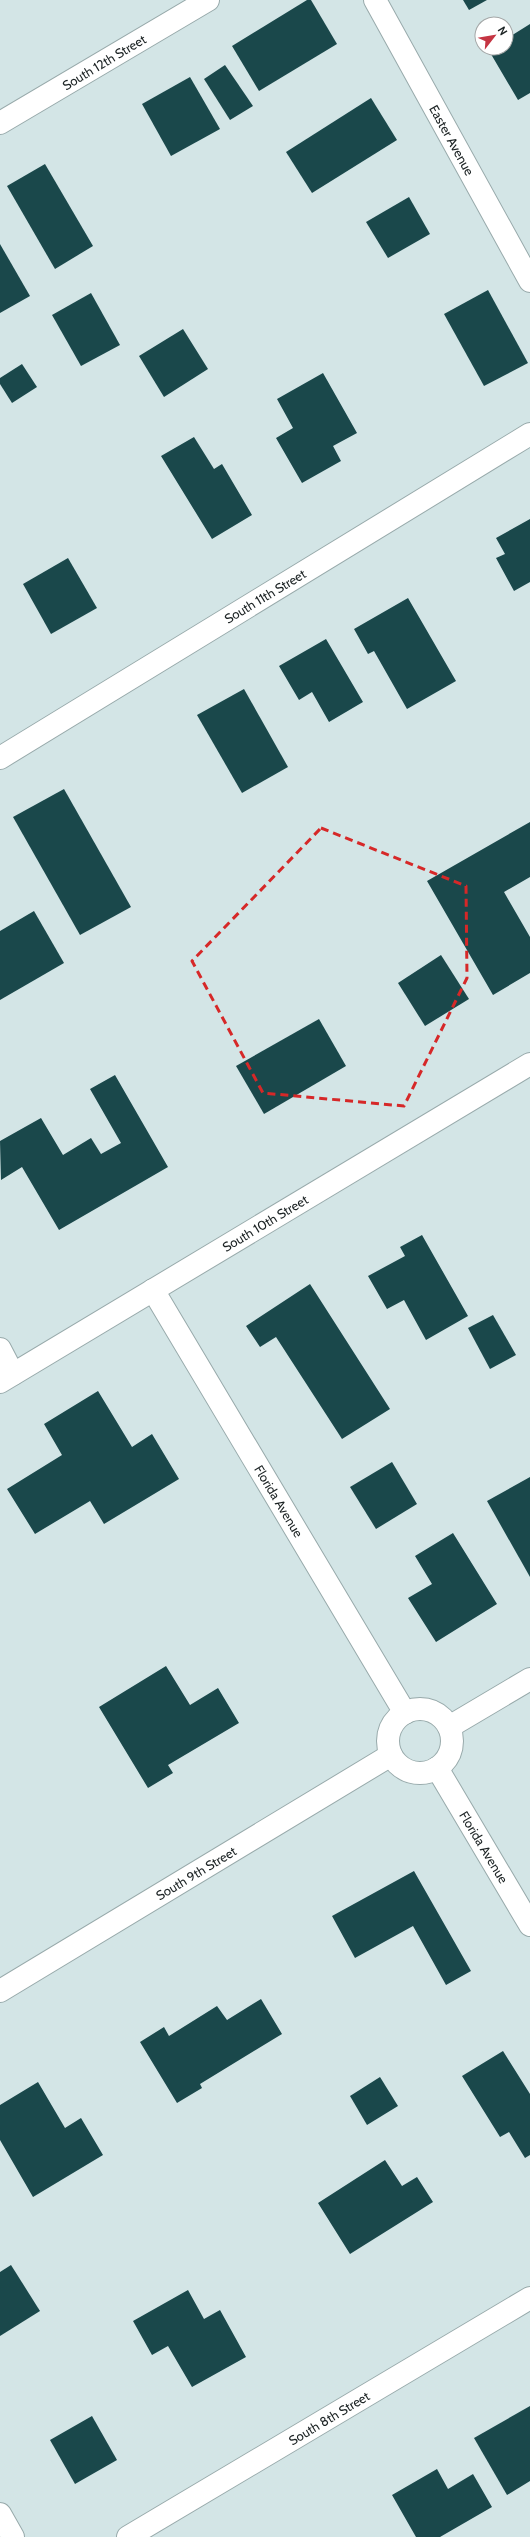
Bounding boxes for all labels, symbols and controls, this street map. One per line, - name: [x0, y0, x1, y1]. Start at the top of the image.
- north arrow: [474, 16, 514, 56]
- text: N: [495, 24, 511, 38]
- street label: South 12th Street: [59, 30, 149, 93]
- street label: Easter Avenue: [426, 102, 478, 178]
- street label: South 11th Street: [221, 565, 309, 627]
- street label: South 10th Street: [219, 1191, 311, 1255]
- street label: Florida Avenue: [251, 1462, 307, 1540]
- street label: Florida Avenue: [456, 1808, 512, 1886]
- street label: South 9th Street: [153, 1842, 240, 1903]
- street label: South 8th Street: [286, 2387, 373, 2448]

